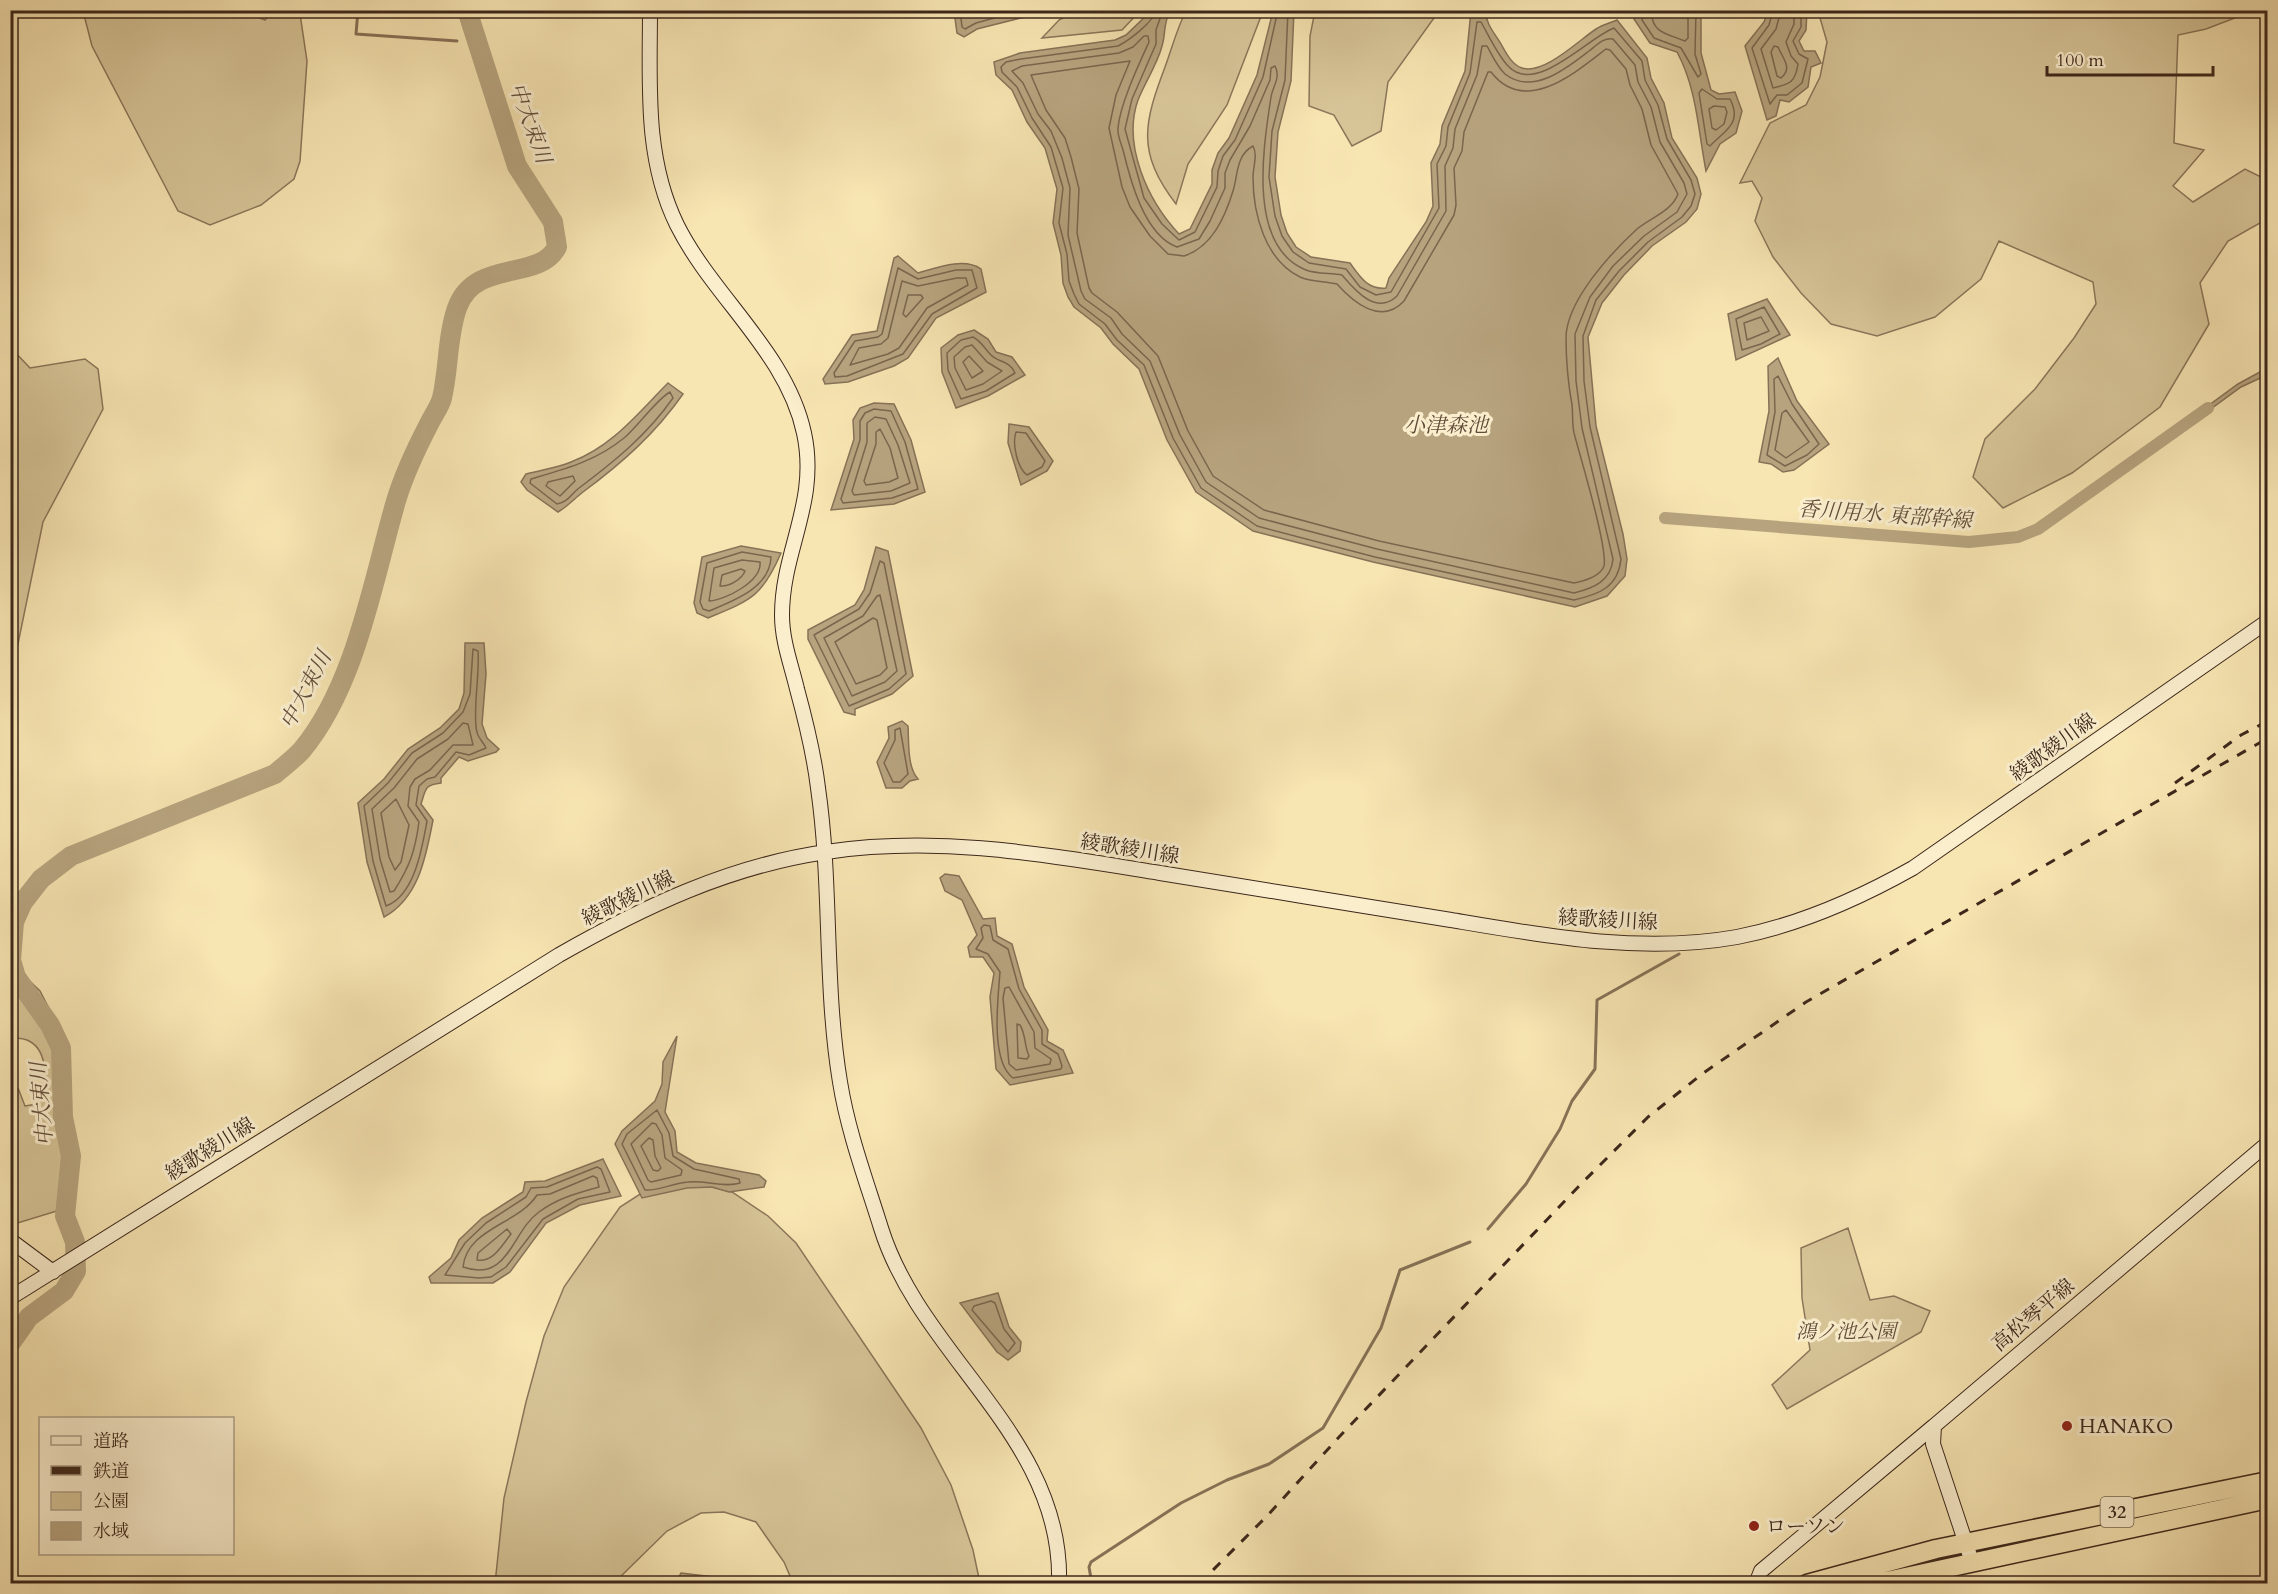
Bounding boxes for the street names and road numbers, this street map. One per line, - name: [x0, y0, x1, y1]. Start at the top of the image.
- street label: 綾歌綾川線: [2005, 707, 2101, 787]
- street label: 綾歌綾川線: [1079, 828, 1181, 870]
- street label: 綾歌綾川線: [577, 864, 679, 932]
- street label: 綾歌綾川線: [1557, 904, 1659, 936]
- street label: 綾歌綾川線: [160, 1111, 260, 1187]
- street label: 高松琴平線: [1986, 1273, 2080, 1357]
- road number: 32: [2100, 1497, 2134, 1527]

